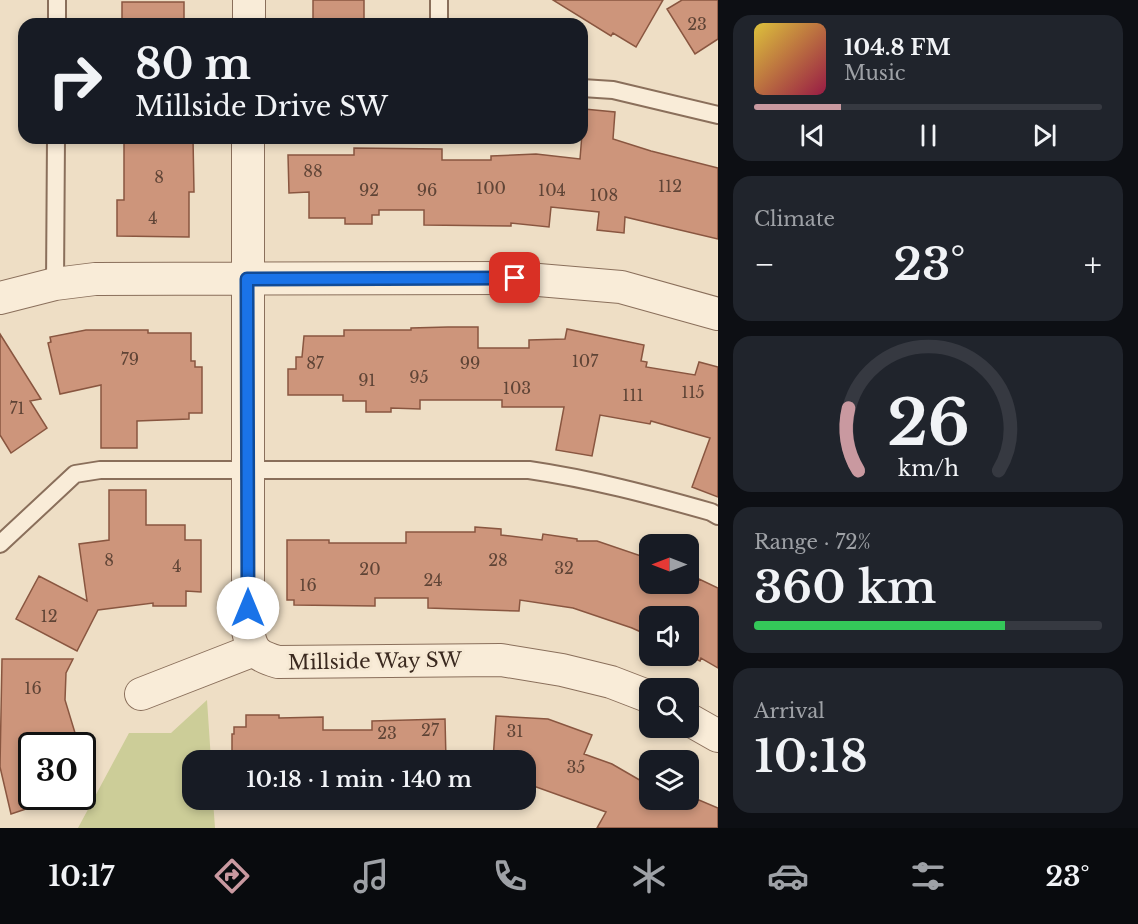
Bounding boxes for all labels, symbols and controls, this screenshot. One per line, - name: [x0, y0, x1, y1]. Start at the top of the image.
- house number: 23: [687, 14, 707, 34]
- text: 104.8 FM: [844, 34, 951, 61]
- text: 80 m: [135, 38, 251, 90]
- icon: right: [36, 42, 114, 120]
- text: Music: [844, 61, 905, 85]
- text: Millside Drive SW: [135, 90, 388, 123]
- icon: previous: [796, 119, 829, 152]
- icon: pause: [912, 119, 945, 152]
- icon: next: [1028, 119, 1061, 152]
- house number: 88: [303, 161, 323, 181]
- house number: 8: [154, 167, 164, 187]
- house number: 112: [658, 176, 682, 196]
- house number: 100: [476, 178, 506, 198]
- house number: 92: [359, 180, 379, 200]
- house number: 96: [417, 180, 437, 200]
- house number: 104: [538, 180, 566, 200]
- house number: 108: [590, 185, 618, 205]
- text: Climate: [754, 207, 835, 231]
- house number: 4: [148, 208, 158, 228]
- text: 23°: [893, 236, 966, 292]
- text: −: [754, 244, 775, 285]
- text: +: [1084, 244, 1102, 285]
- pin: [489, 252, 540, 303]
- icon: arrive: [498, 261, 531, 294]
- house number: 79: [121, 349, 139, 369]
- house number: 107: [572, 351, 599, 371]
- house number: 87: [306, 353, 325, 373]
- house number: 99: [460, 353, 480, 373]
- house number: 95: [409, 367, 429, 387]
- house number: 91: [358, 370, 376, 390]
- house number: 103: [503, 378, 531, 398]
- house number: 115: [681, 382, 705, 402]
- text: 26: [887, 384, 969, 462]
- house number: 111: [622, 385, 644, 405]
- house number: 71: [9, 398, 25, 418]
- text: km/h: [898, 455, 959, 482]
- text: Range · 72%: [754, 530, 871, 554]
- north arrow: [639, 534, 699, 594]
- map controls: [639, 534, 699, 810]
- house number: 8: [104, 550, 114, 570]
- house number: 28: [488, 550, 508, 570]
- house number: 4: [172, 556, 182, 576]
- house number: 32: [554, 558, 574, 578]
- house number: 20: [359, 559, 381, 579]
- text: 360 km: [754, 559, 936, 615]
- house number: 24: [423, 570, 443, 590]
- house number: 16: [299, 575, 317, 595]
- position arrow: [216, 576, 280, 640]
- house number: 12: [41, 606, 58, 626]
- button: sound: [639, 606, 699, 666]
- street label: Millside Way SW: [288, 647, 463, 675]
- house number: 16: [24, 678, 42, 698]
- button: search: [639, 678, 699, 738]
- text: Arrival: [754, 699, 825, 723]
- house number: 27: [421, 720, 440, 740]
- house number: 31: [507, 721, 524, 741]
- house number: 23: [377, 723, 397, 743]
- text: 10:18: [754, 728, 868, 784]
- speed limit sign: 30: [18, 732, 96, 810]
- button: layers: [639, 750, 699, 810]
- house number: 35: [567, 757, 585, 777]
- text: 10:18 · 1 min · 140 m: [246, 766, 472, 793]
- icon: directions: [211, 855, 253, 897]
- icon: music: [350, 855, 392, 897]
- icon: phone: [489, 855, 531, 897]
- icon: climate: [628, 855, 670, 897]
- icon: car: [767, 855, 809, 897]
- icon: filters: [907, 855, 949, 897]
- text: 10:17: [49, 860, 114, 893]
- text: 23°: [1046, 860, 1089, 893]

